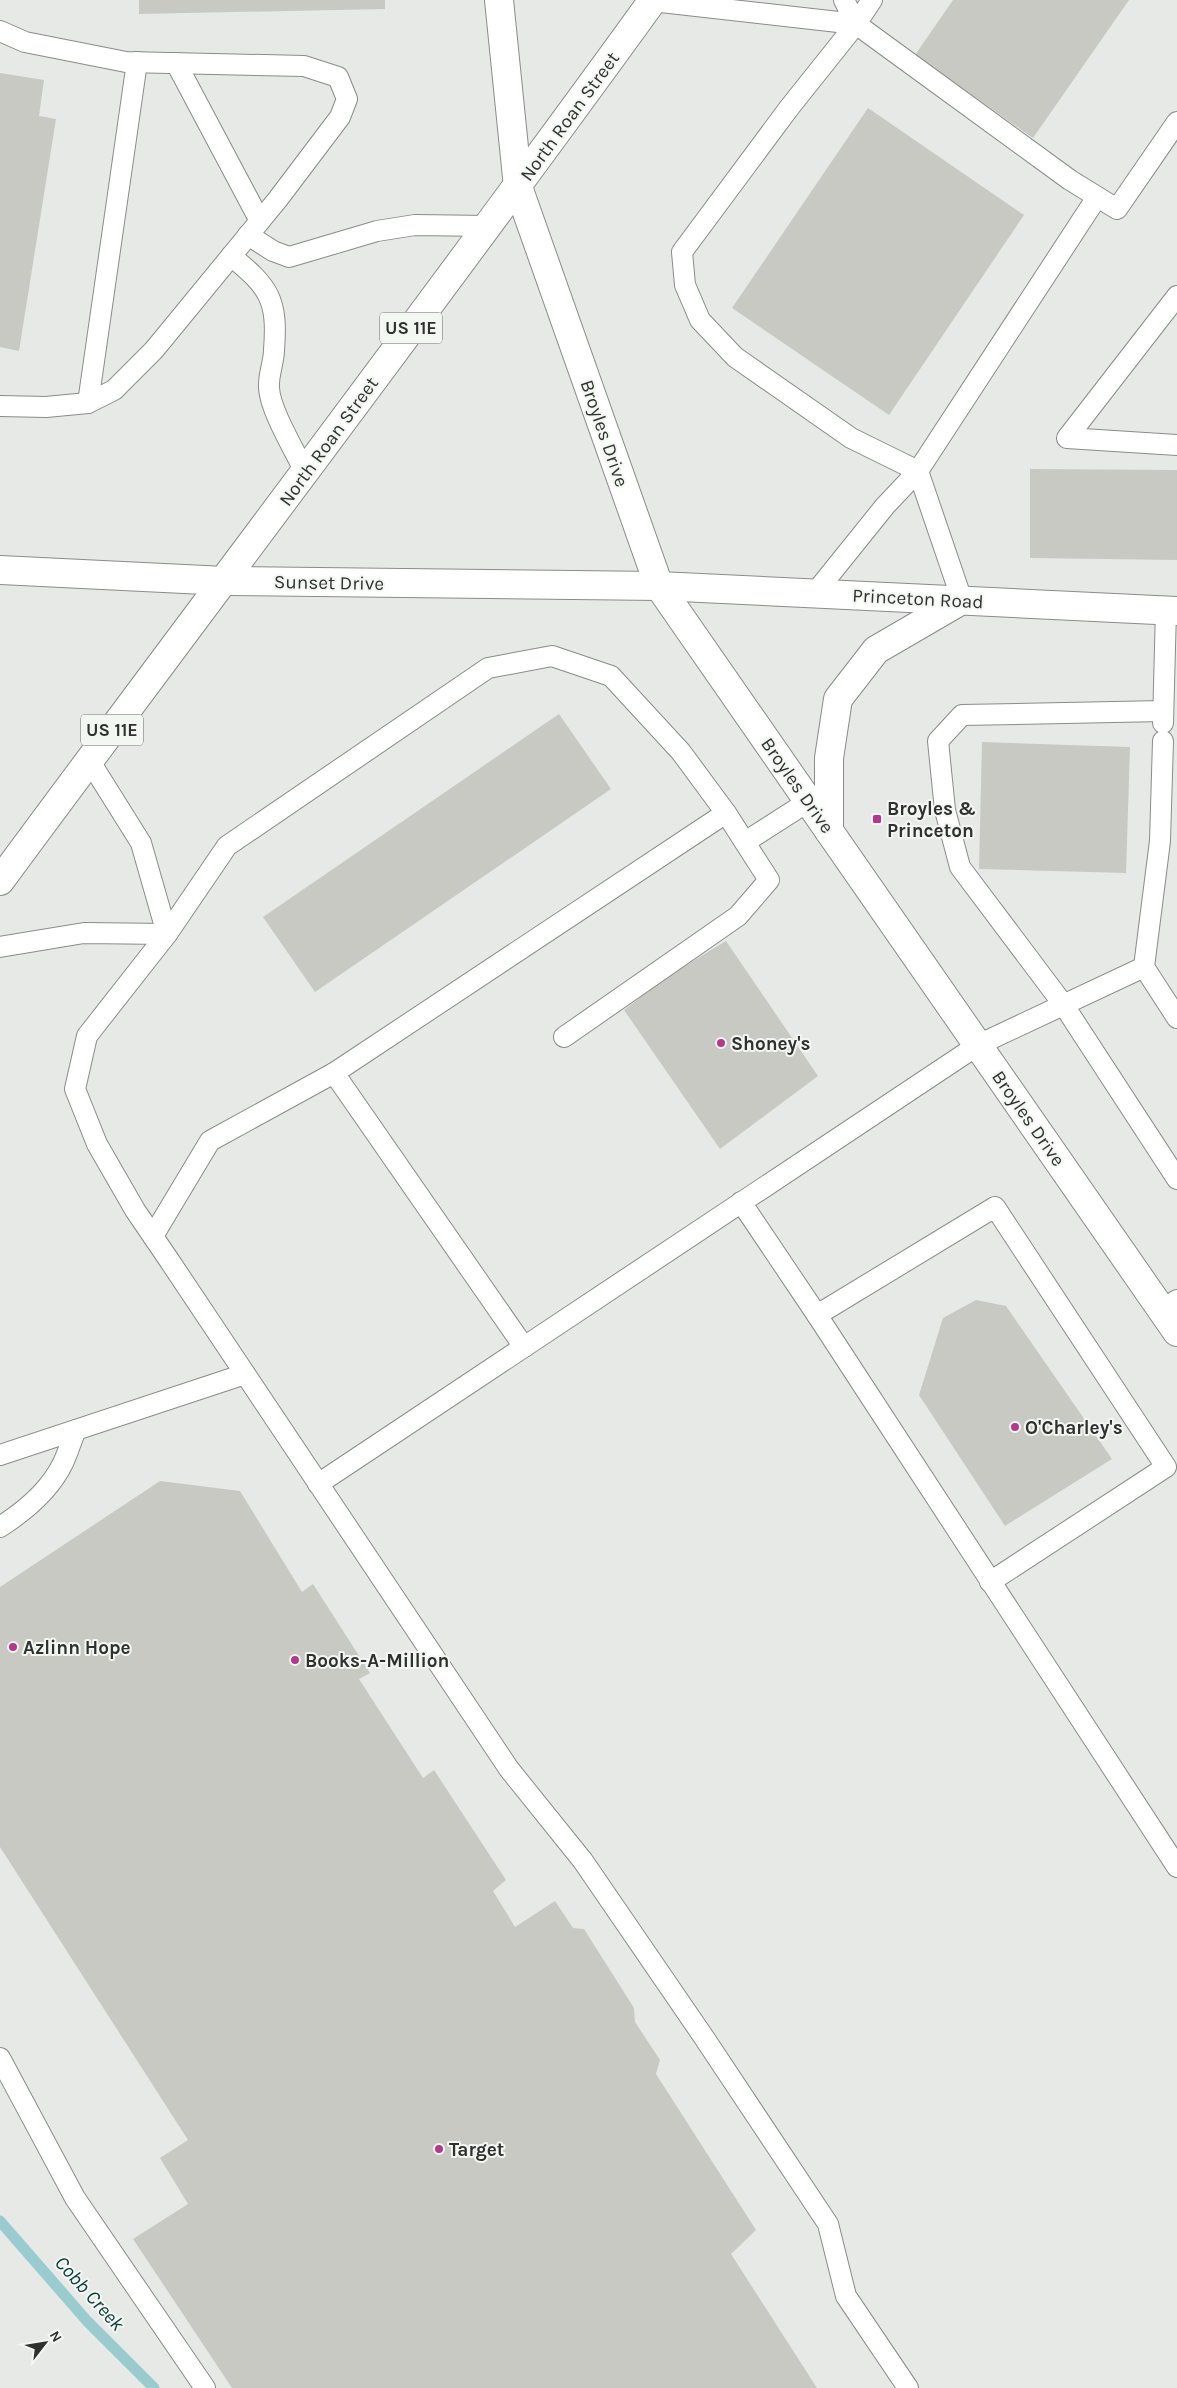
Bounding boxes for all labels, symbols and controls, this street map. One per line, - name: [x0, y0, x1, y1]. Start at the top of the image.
- street label: North Roan Street: [516, 48, 624, 185]
- road number: US 11E: [380, 312, 442, 343]
- street label: North Roan Street: [275, 373, 383, 510]
- street label: Broyles Drive: [575, 377, 633, 490]
- street label: Sunset Drive: [274, 571, 384, 595]
- street label: Princeton Road: [852, 585, 984, 613]
- road number: US 11E: [81, 714, 143, 746]
- street label: Broyles Drive: [756, 733, 838, 838]
- place label: Broyles & Princeton: [887, 798, 976, 842]
- marker: Broyles & Princeton: [871, 813, 883, 825]
- place label: Shoney's: [731, 1033, 811, 1055]
- marker: Shoney's: [715, 1037, 727, 1049]
- street label: Broyles Drive: [987, 1066, 1069, 1171]
- place label: O'Charley's: [1025, 1417, 1123, 1439]
- marker: O'Charley's: [1009, 1421, 1021, 1433]
- place label: Azlinn Hope: [23, 1637, 131, 1659]
- marker: Azlinn Hope: [7, 1641, 19, 1653]
- place label: Books-A-Million: [305, 1650, 449, 1672]
- marker: Books-A-Million: [289, 1654, 301, 1666]
- place label: Target: [449, 2139, 504, 2161]
- marker: Target: [433, 2143, 445, 2155]
- water label: Cobb Creek: [50, 2251, 130, 2336]
- north arrow: [20, 2318, 70, 2368]
- text: N: [46, 2328, 66, 2345]

